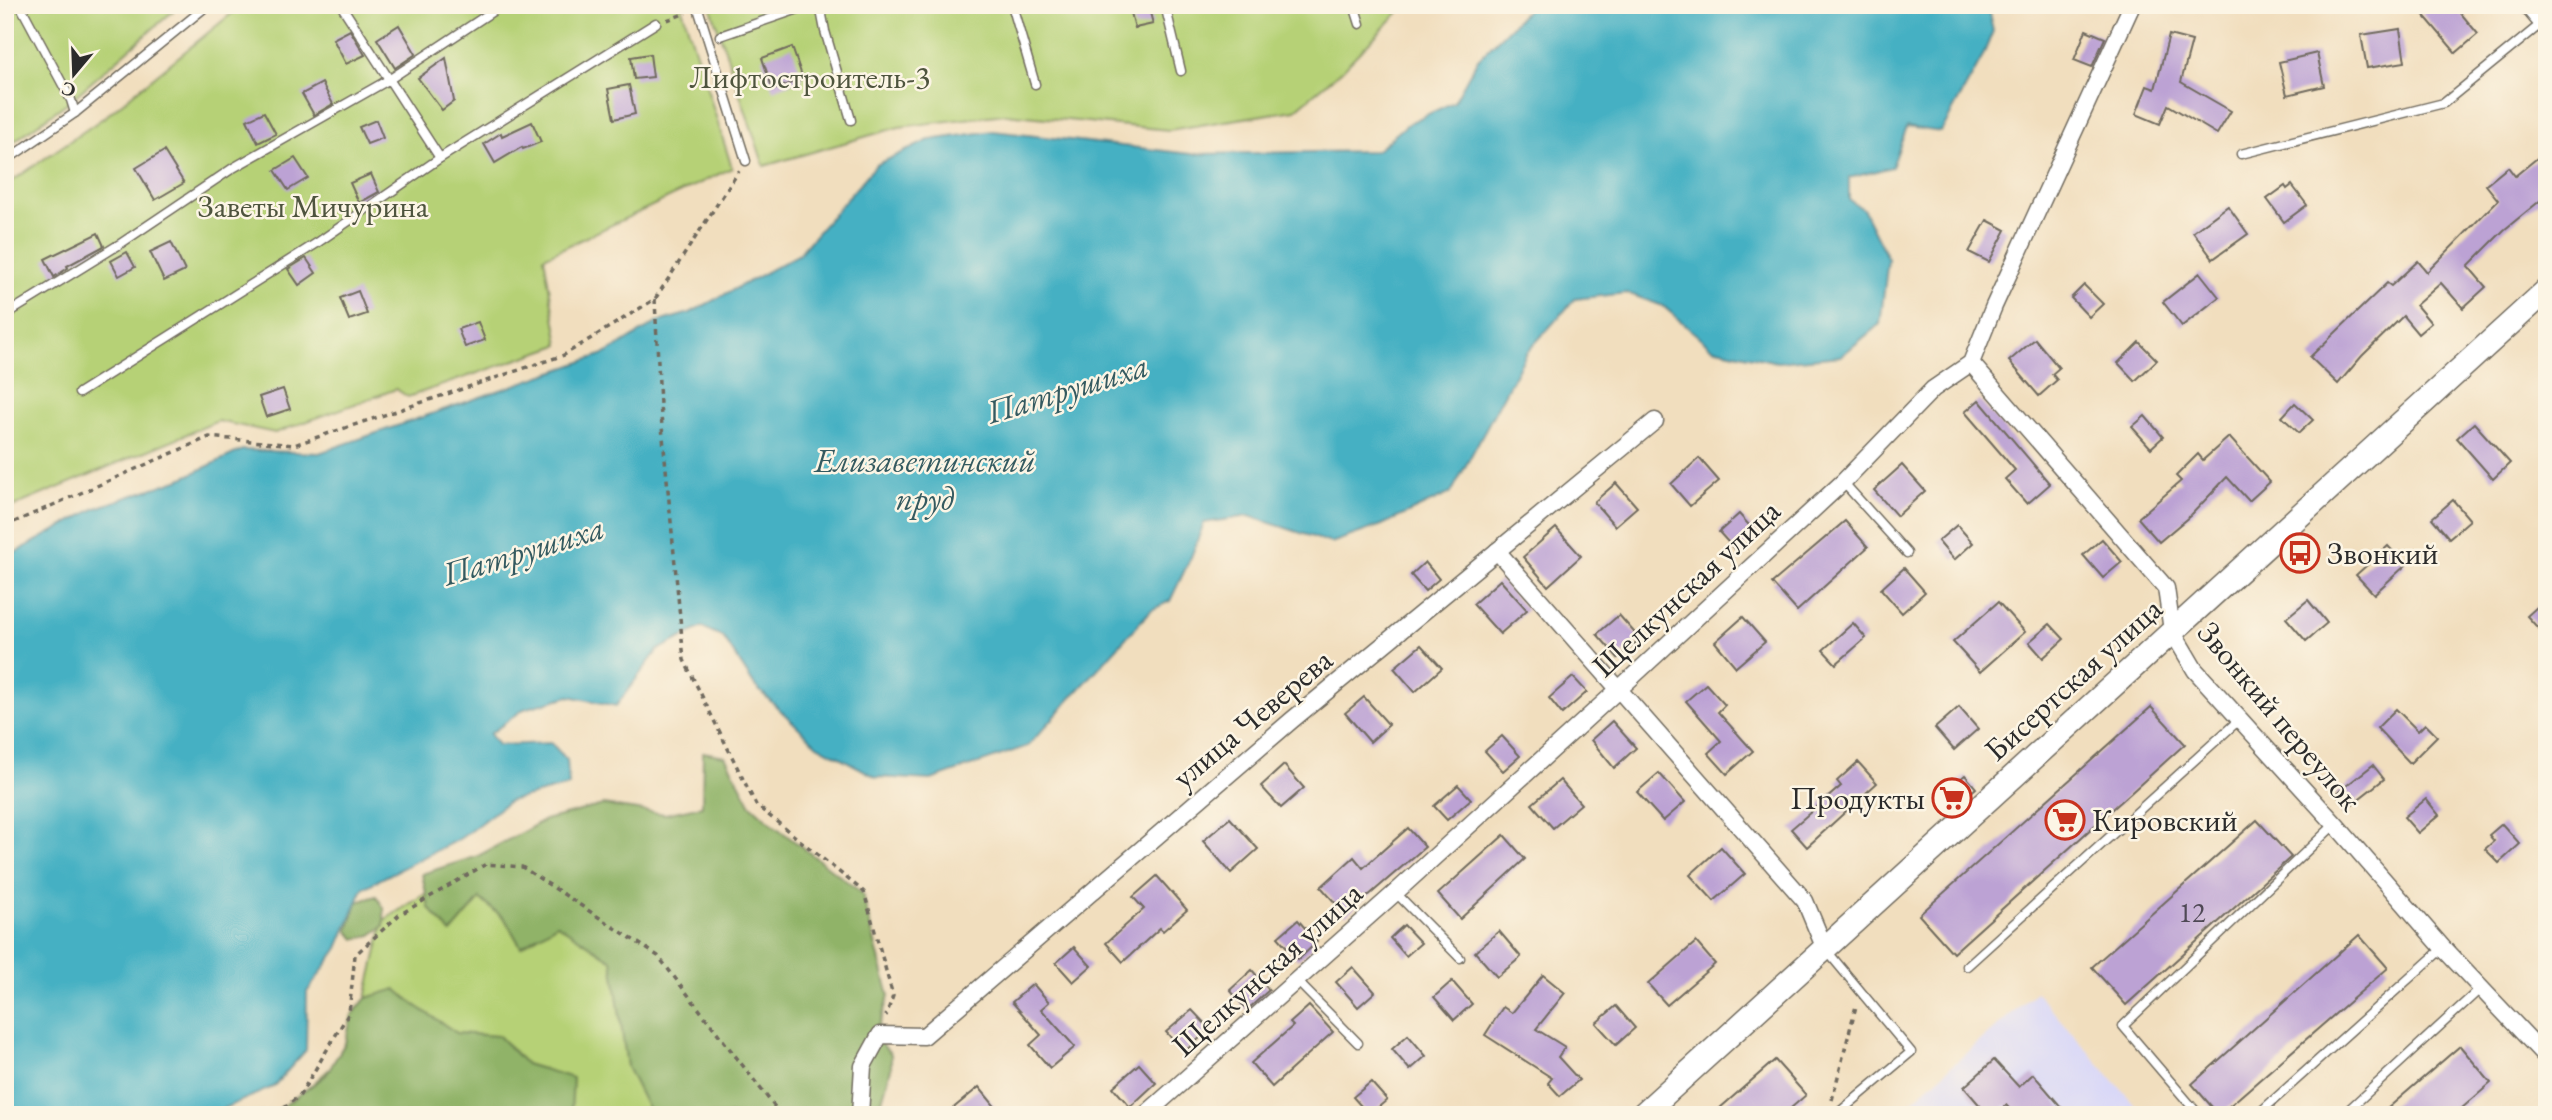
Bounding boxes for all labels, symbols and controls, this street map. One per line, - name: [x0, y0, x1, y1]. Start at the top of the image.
- north arrow: [38, 38, 108, 108]
- park label: Лифтостроитель-3: [690, 56, 930, 98]
- text: С: [58, 76, 79, 104]
- park label: Заветы Мичурина: [197, 185, 429, 227]
- water label: Патрушиха: [980, 344, 1153, 434]
- water label: Елизаветинский пруд: [812, 439, 1036, 520]
- street label: Щелкунская улица: [1583, 490, 1789, 686]
- water label: Патрушиха: [436, 506, 609, 596]
- bus stop icon: Звонкий: [2279, 532, 2321, 574]
- place label: Звонкий: [2327, 532, 2439, 574]
- street label: Бисертская улица: [1975, 588, 2171, 770]
- street label: Звонкий переулок: [2188, 612, 2372, 820]
- street label: улица Чеверева: [1163, 639, 1341, 797]
- place label: Продукты: [1790, 777, 1925, 819]
- supermarket icon: Продукты: [1931, 777, 1973, 819]
- supermarket icon: Кировский: [2044, 799, 2086, 841]
- place label: Кировский: [2092, 799, 2238, 841]
- street label: Щелкунская улица: [1163, 872, 1371, 1066]
- house number: 12: [2179, 894, 2206, 930]

